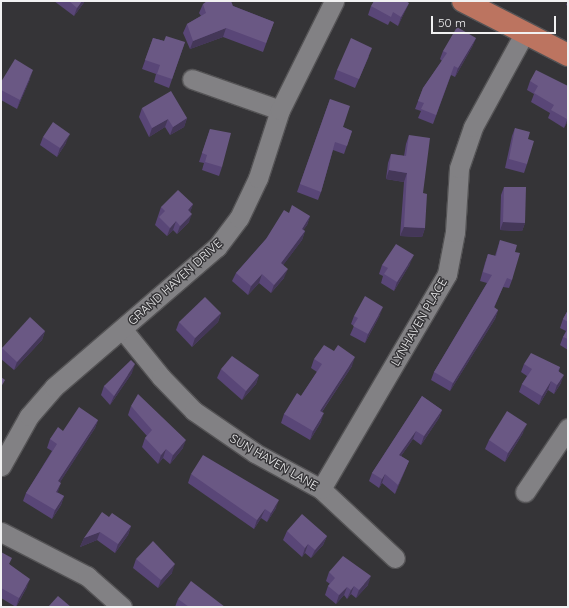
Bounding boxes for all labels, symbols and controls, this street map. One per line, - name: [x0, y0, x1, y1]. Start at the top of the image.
- scale bar: [433, 8, 558, 34]
- text: 50 m: [438, 15, 466, 30]
- street label: GRAND HAVEN DRIVE: [125, 236, 225, 328]
- street label: LYNHAVEN PLACE: [388, 275, 450, 369]
- street label: SUN HAVEN LANE: [227, 431, 321, 493]

